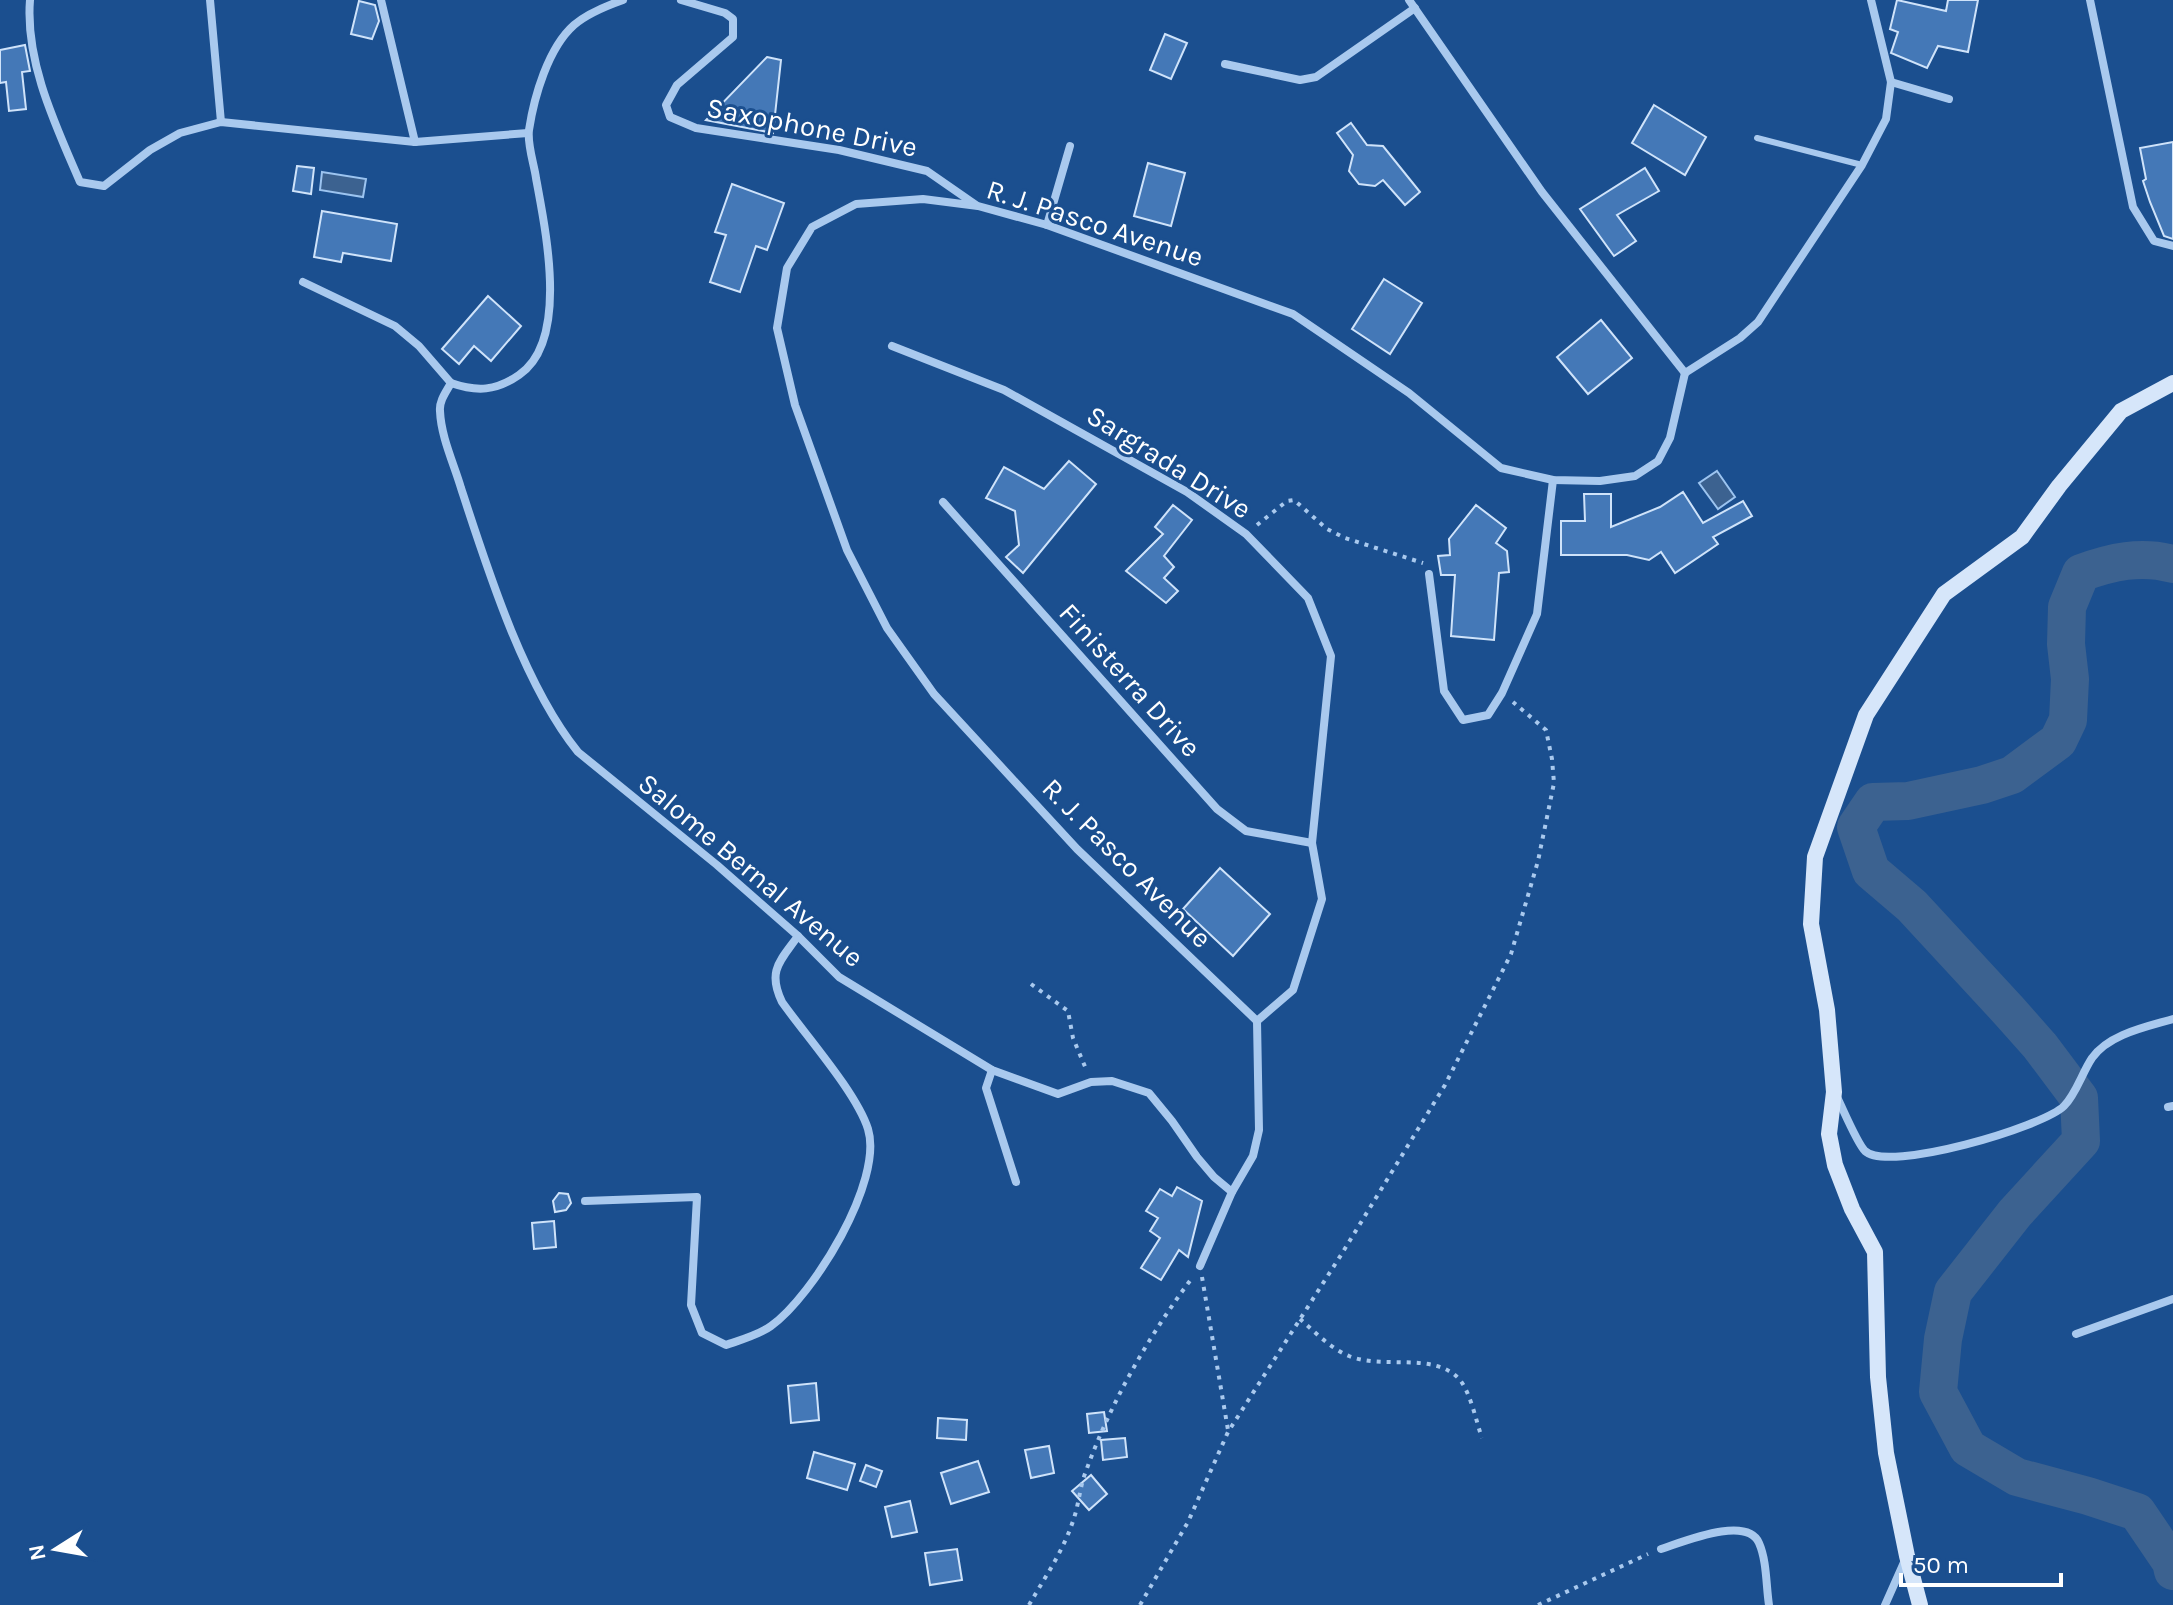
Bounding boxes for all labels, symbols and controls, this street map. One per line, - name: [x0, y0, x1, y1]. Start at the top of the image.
- street label: Saxophone Drive: [704, 90, 920, 164]
- street label: R. J. Pasco Avenue: [982, 172, 1208, 274]
- street label: Sargrada Drive: [1081, 398, 1257, 526]
- street label: Finisterra Drive: [1052, 596, 1208, 764]
- street label: Salome Bernal Avenue: [632, 766, 870, 974]
- street label: R. J. Pasco Avenue: [1035, 771, 1219, 955]
- north arrow: [16, 1509, 96, 1589]
- scale bar: [1901, 1537, 2061, 1587]
- text: N: [23, 1542, 52, 1563]
- text: 50 m: [1913, 1551, 1969, 1579]

